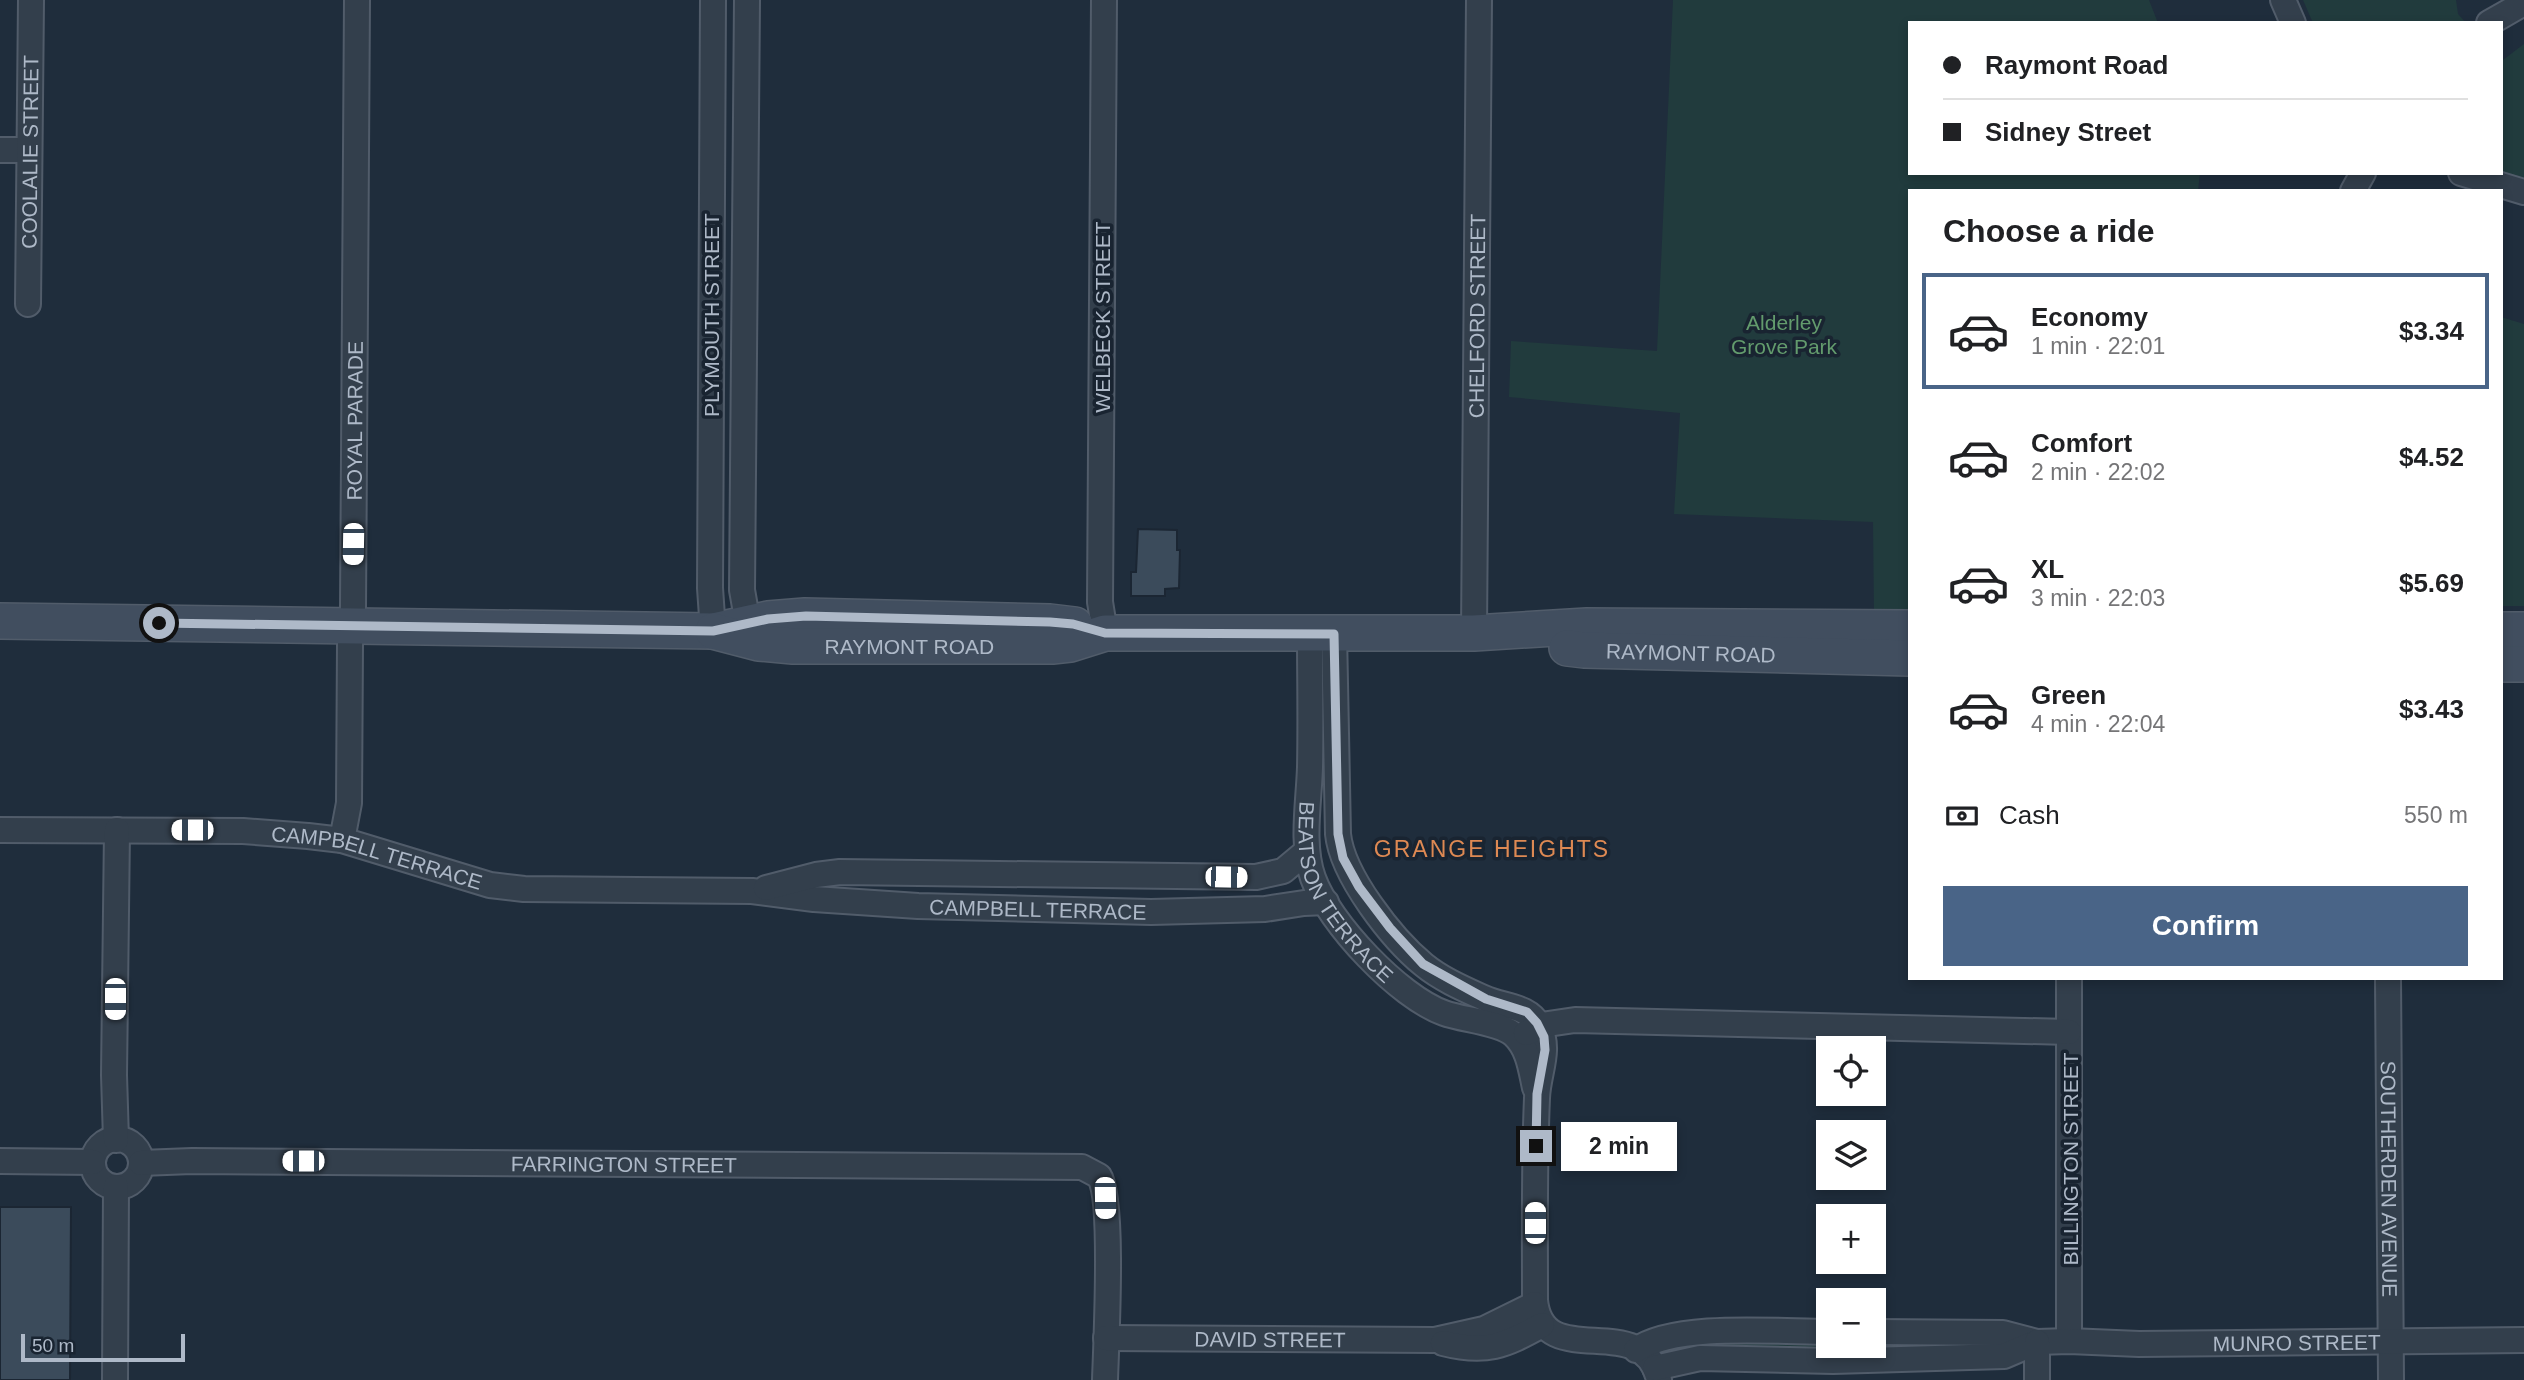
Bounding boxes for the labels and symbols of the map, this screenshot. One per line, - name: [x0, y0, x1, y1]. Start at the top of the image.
- street label: COOLALIE STREET: [17, 55, 42, 249]
- street label: PLYMOUTH STREET: [700, 213, 723, 417]
- street label: CHELFORD STREET: [1464, 214, 1489, 418]
- street label: WELBECK STREET: [1091, 221, 1114, 413]
- park label: Alderley Grove Park: [1731, 311, 1838, 358]
- street label: ROYAL PARADE: [342, 341, 366, 501]
- car: [343, 523, 364, 565]
- route start: [143, 607, 175, 639]
- street label: RAYMONT ROAD: [825, 635, 994, 658]
- street label: RAYMONT ROAD: [1606, 639, 1776, 666]
- street label: BEATSON TERRACE: [1295, 801, 1398, 987]
- car: [172, 820, 214, 841]
- street label: CAMPBELL TERRACE: [270, 822, 485, 894]
- district label: GRANGE HEIGHTS: [1374, 836, 1610, 862]
- car: [1205, 866, 1248, 888]
- street label: CAMPBELL TERRACE: [929, 895, 1147, 923]
- car: [105, 978, 126, 1020]
- street label: BILLINGTON STREET: [2059, 1052, 2082, 1266]
- street label: SOUTHERDEN AVENUE: [2377, 1061, 2402, 1297]
- callout: 2 min: [1560, 1122, 1676, 1170]
- route end: [1520, 1130, 1552, 1162]
- car: [283, 1151, 325, 1172]
- street label: FARRINGTON STREET: [511, 1152, 737, 1176]
- car: [1095, 1177, 1116, 1219]
- car: [1525, 1202, 1546, 1244]
- street label: DAVID STREET: [1194, 1327, 1346, 1351]
- street label: MUNRO STREET: [2213, 1330, 2381, 1355]
- scale bar: [21, 1331, 186, 1363]

